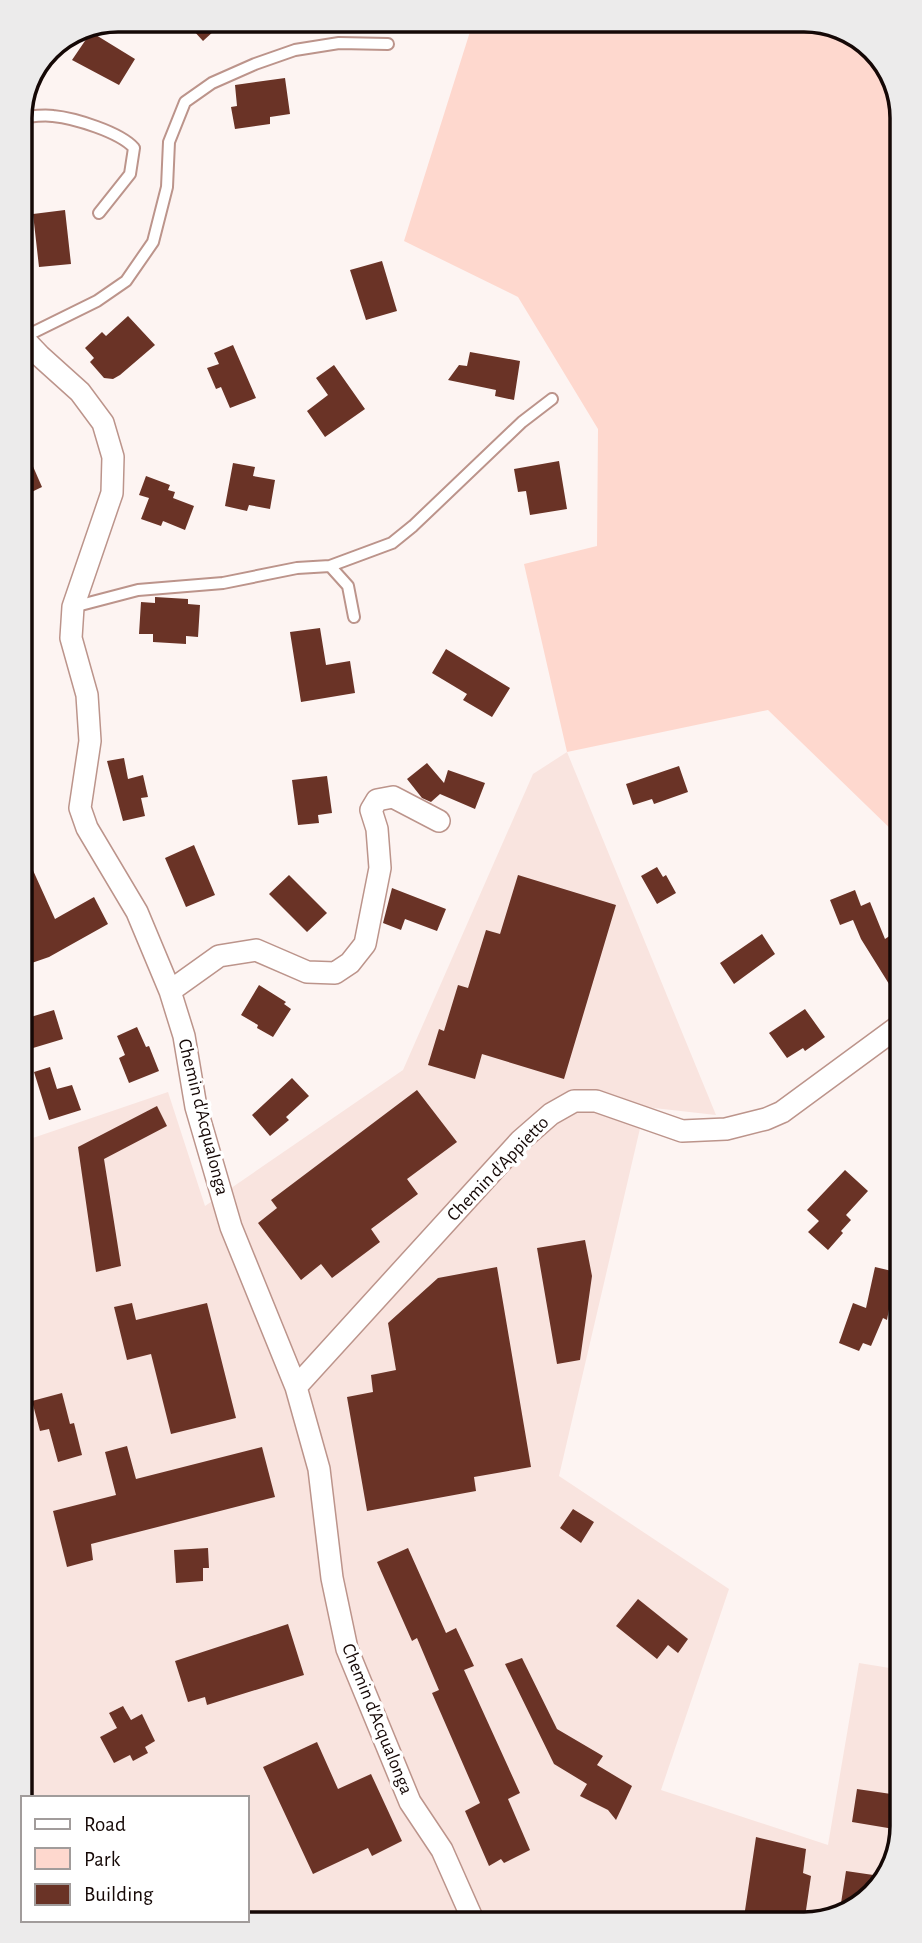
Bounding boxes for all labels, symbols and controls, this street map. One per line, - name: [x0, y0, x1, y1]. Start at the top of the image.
- street label: Chemin d'Acqualonga: [174, 1037, 232, 1197]
- street label: Chemin d'Appietto: [443, 1113, 553, 1225]
- street label: Chemin d'Acqualonga: [338, 1641, 416, 1797]
- legend: [21, 1796, 248, 1922]
- text: Road: [84, 1814, 126, 1835]
- text: Park: [84, 1849, 121, 1870]
- text: Building: [84, 1884, 154, 1905]

